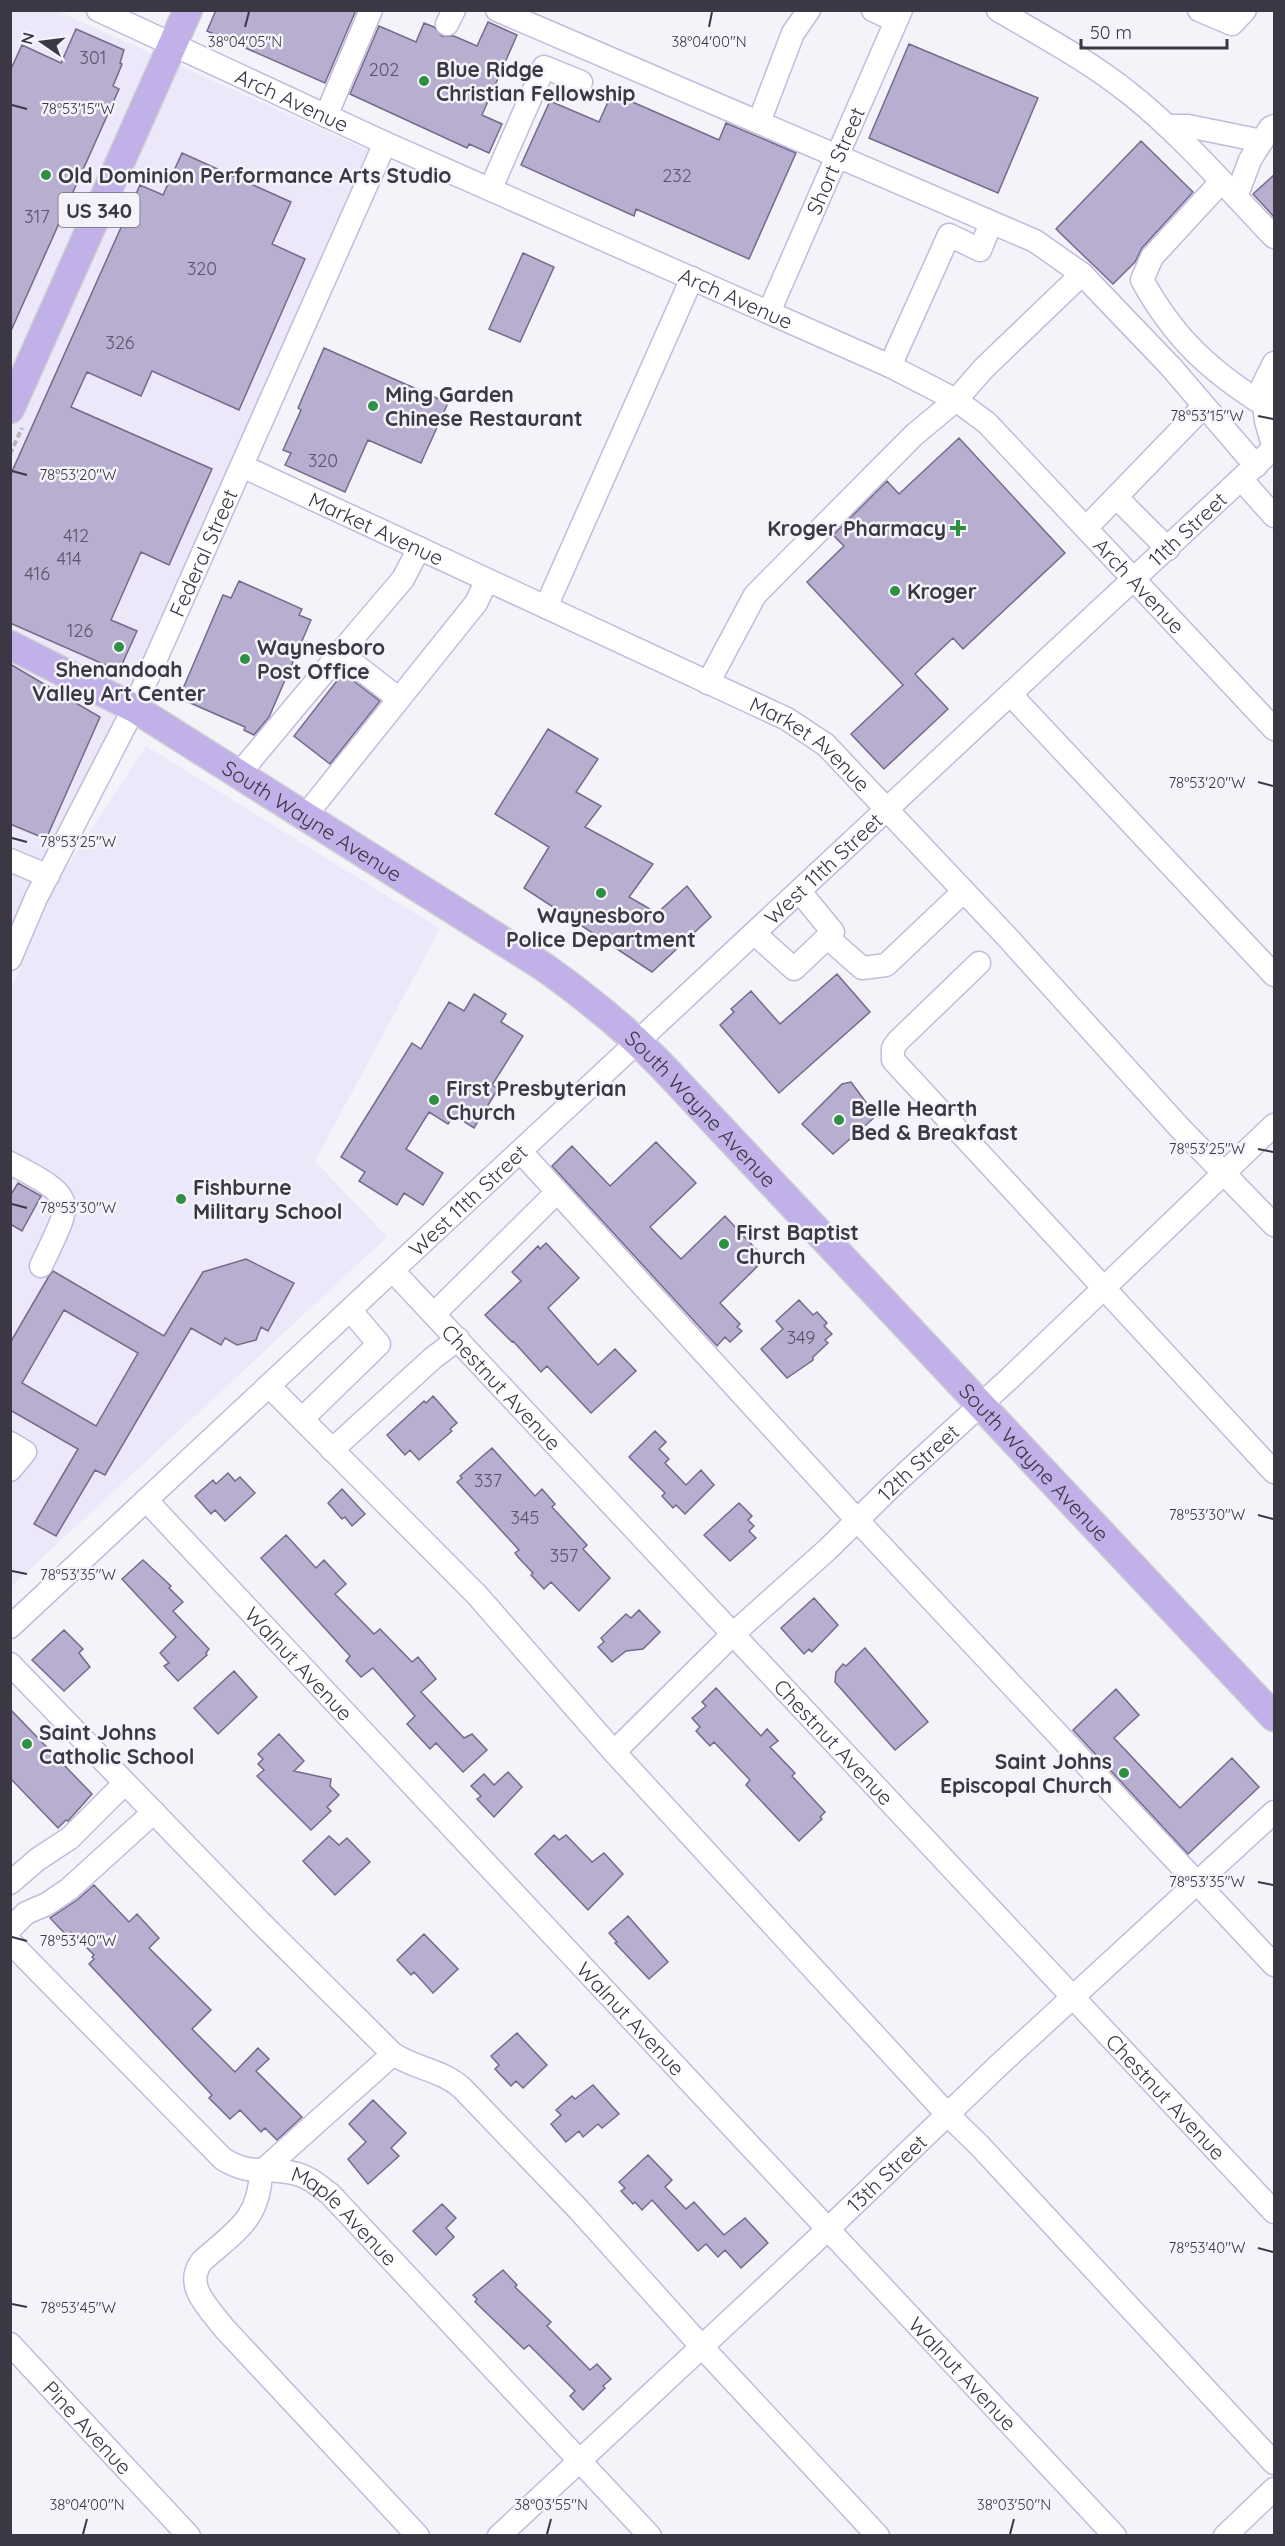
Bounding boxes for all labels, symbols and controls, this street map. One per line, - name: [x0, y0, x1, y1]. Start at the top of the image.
- north arrow: [12, 12, 72, 72]
- scale bar: [1081, 12, 1226, 50]
- text: 50 m: [1090, 21, 1132, 44]
- text: N: [16, 30, 39, 46]
- text: 38°04'05"N: [208, 32, 282, 51]
- text: 38°04'00"N: [671, 32, 747, 51]
- house number: 301: [80, 46, 106, 69]
- place label: Blue Ridge Christian Fellowship: [436, 56, 636, 106]
- house number: 202: [369, 58, 399, 81]
- street label: Arch Avenue: [232, 63, 353, 137]
- marker: Blue Ridge Christian Fellowship: [417, 74, 431, 88]
- text: 78°53'15"W: [41, 99, 115, 118]
- street label: Short Street: [800, 103, 870, 219]
- place label: Old Dominion Performance Arts Studio: [58, 162, 451, 188]
- house number: 232: [662, 164, 692, 187]
- marker: Old Dominion Performance Arts Studio: [39, 168, 53, 182]
- road number: US 340: [58, 193, 140, 227]
- house number: 317: [24, 205, 50, 228]
- house number: 320: [187, 257, 217, 280]
- street label: Arch Avenue: [675, 262, 797, 334]
- house number: 326: [105, 331, 135, 354]
- place label: Ming Garden Chinese Restaurant: [385, 381, 583, 431]
- marker: Ming Garden Chinese Restaurant: [366, 399, 380, 413]
- text: 78°53'15"W: [1170, 406, 1244, 425]
- house number: 320: [308, 449, 338, 472]
- text: 78°53'20"W: [39, 465, 117, 484]
- street label: Federal Street: [163, 485, 243, 620]
- street label: Market Avenue: [305, 486, 448, 571]
- street label: 11th Street: [1143, 486, 1232, 572]
- place label: Kroger Pharmacy: [767, 515, 946, 541]
- marker: Kroger Pharmacy: [951, 521, 965, 535]
- house number: 412: [63, 524, 89, 547]
- street label: Arch Avenue: [1088, 532, 1191, 639]
- house number: 414: [56, 547, 82, 570]
- house number: 416: [24, 562, 50, 585]
- place label: Kroger: [907, 578, 977, 604]
- marker: Kroger: [888, 584, 902, 598]
- house number: 126: [67, 619, 93, 642]
- place label: Waynesboro Post Office: [257, 634, 385, 684]
- marker: Shenandoah Valley Art Center: [112, 640, 126, 654]
- marker: Waynesboro Post Office: [238, 652, 252, 666]
- place label: Shenandoah Valley Art Center: [32, 656, 206, 706]
- street label: Market Avenue: [746, 691, 876, 797]
- street label: South Wayne Avenue: [218, 754, 407, 887]
- text: 78°53'20"W: [1168, 773, 1246, 792]
- street label: West 11th Street: [759, 807, 888, 930]
- text: 78°53'25"W: [40, 832, 117, 851]
- marker: Waynesboro Police Department: [594, 886, 608, 900]
- place label: Waynesboro Police Department: [506, 902, 696, 952]
- street label: South Wayne Avenue: [620, 1024, 782, 1193]
- place label: First Presbyterian Church: [446, 1075, 626, 1125]
- marker: First Presbyterian Church: [427, 1093, 441, 1107]
- place label: Belle Hearth Bed & Breakfast: [851, 1095, 1018, 1145]
- marker: Belle Hearth Bed & Breakfast: [832, 1113, 846, 1127]
- street label: West 11th Street: [403, 1139, 532, 1261]
- text: 78°53'25"W: [1169, 1139, 1246, 1158]
- place label: Fishburne Military School: [193, 1174, 343, 1224]
- marker: Fishburne Military School: [174, 1192, 188, 1206]
- text: 78°53'30"W: [40, 1198, 117, 1217]
- place label: First Baptist Church: [736, 1219, 859, 1269]
- marker: First Baptist Church: [717, 1237, 731, 1251]
- street label: Chestnut Avenue: [436, 1319, 567, 1456]
- house number: 349: [787, 1326, 815, 1349]
- street label: South Wayne Avenue: [954, 1378, 1115, 1547]
- street label: 12th Street: [872, 1418, 964, 1506]
- house number: 337: [474, 1469, 502, 1492]
- text: 78°53'30"W: [1169, 1505, 1246, 1524]
- house number: 345: [511, 1506, 539, 1529]
- house number: 357: [550, 1544, 578, 1567]
- text: 78°53'35"W: [40, 1565, 116, 1584]
- street label: Walnut Avenue: [239, 1601, 359, 1726]
- street label: Chestnut Avenue: [769, 1673, 899, 1810]
- place label: Saint Johns Catholic School: [39, 1719, 194, 1769]
- marker: Saint Johns Catholic School: [20, 1737, 34, 1751]
- place label: Saint Johns Episcopal Church: [940, 1748, 1112, 1798]
- marker: Saint Johns Episcopal Church: [1117, 1766, 1131, 1780]
- text: 78°53'35"W: [1169, 1872, 1245, 1891]
- text: 78°53'40"W: [40, 1931, 117, 1950]
- street label: Walnut Avenue: [571, 1956, 691, 2081]
- street label: Chestnut Avenue: [1101, 2028, 1231, 2165]
- street label: 13th Street: [841, 2129, 932, 2217]
- street label: Maple Avenue: [288, 2160, 403, 2271]
- text: 78°53'40"W: [1169, 2238, 1246, 2257]
- text: 78°53'45"W: [40, 2298, 117, 2317]
- street label: Walnut Avenue: [903, 2311, 1023, 2436]
- street label: Pine Avenue: [38, 2375, 138, 2480]
- text: 38°04'00"N: [49, 2495, 125, 2514]
- text: 38°03'55"N: [514, 2495, 588, 2514]
- text: 38°03'50"N: [977, 2495, 1051, 2514]

